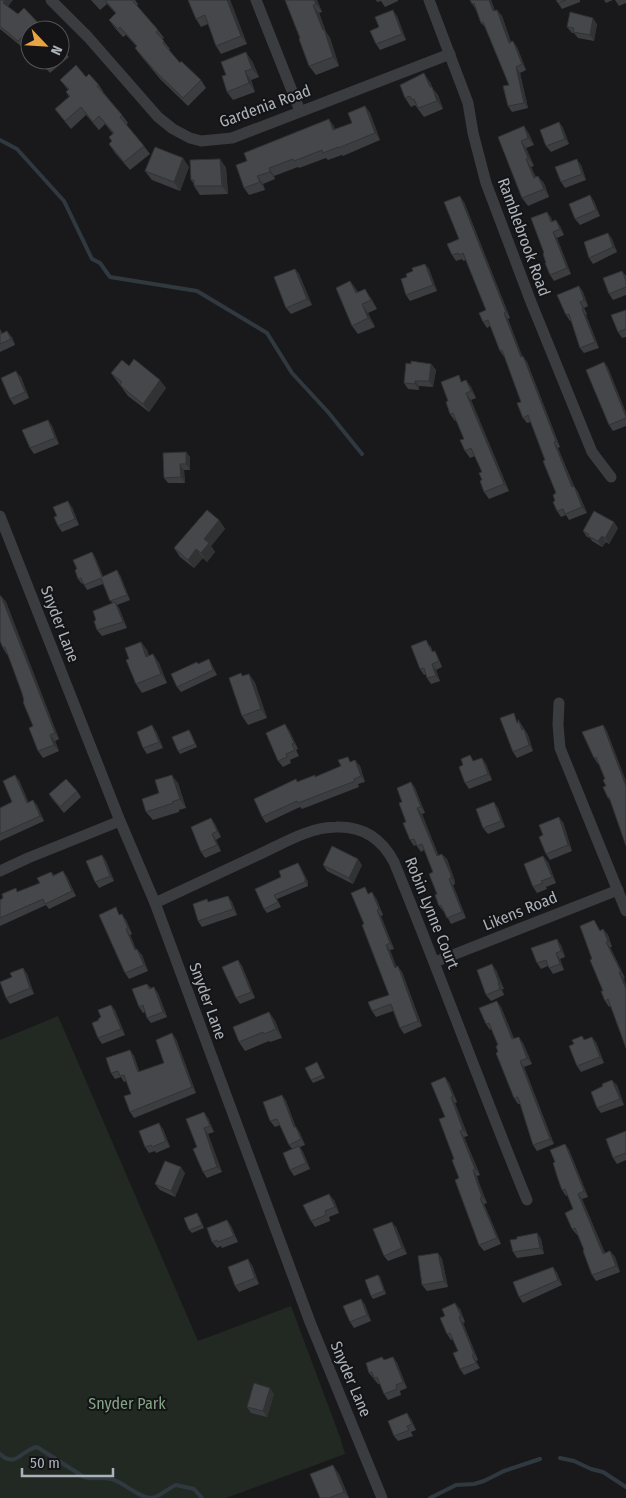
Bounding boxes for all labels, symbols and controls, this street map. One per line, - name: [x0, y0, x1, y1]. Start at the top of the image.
- north arrow: [20, 20, 70, 70]
- text: N: [47, 43, 66, 58]
- street label: Gardenia Road: [217, 81, 313, 131]
- street label: Ramblebrook Road: [494, 175, 554, 299]
- street label: Snyder Lane: [37, 583, 83, 665]
- street label: Robin Lynne Court: [401, 854, 463, 972]
- street label: Likens Road: [480, 887, 560, 935]
- street label: Snyder Lane: [185, 960, 231, 1042]
- street label: Snyder Lane: [327, 1338, 375, 1420]
- park label: Snyder Park: [88, 1394, 166, 1413]
- scale bar: [22, 1446, 114, 1478]
- text: 50 m: [30, 1454, 60, 1472]

